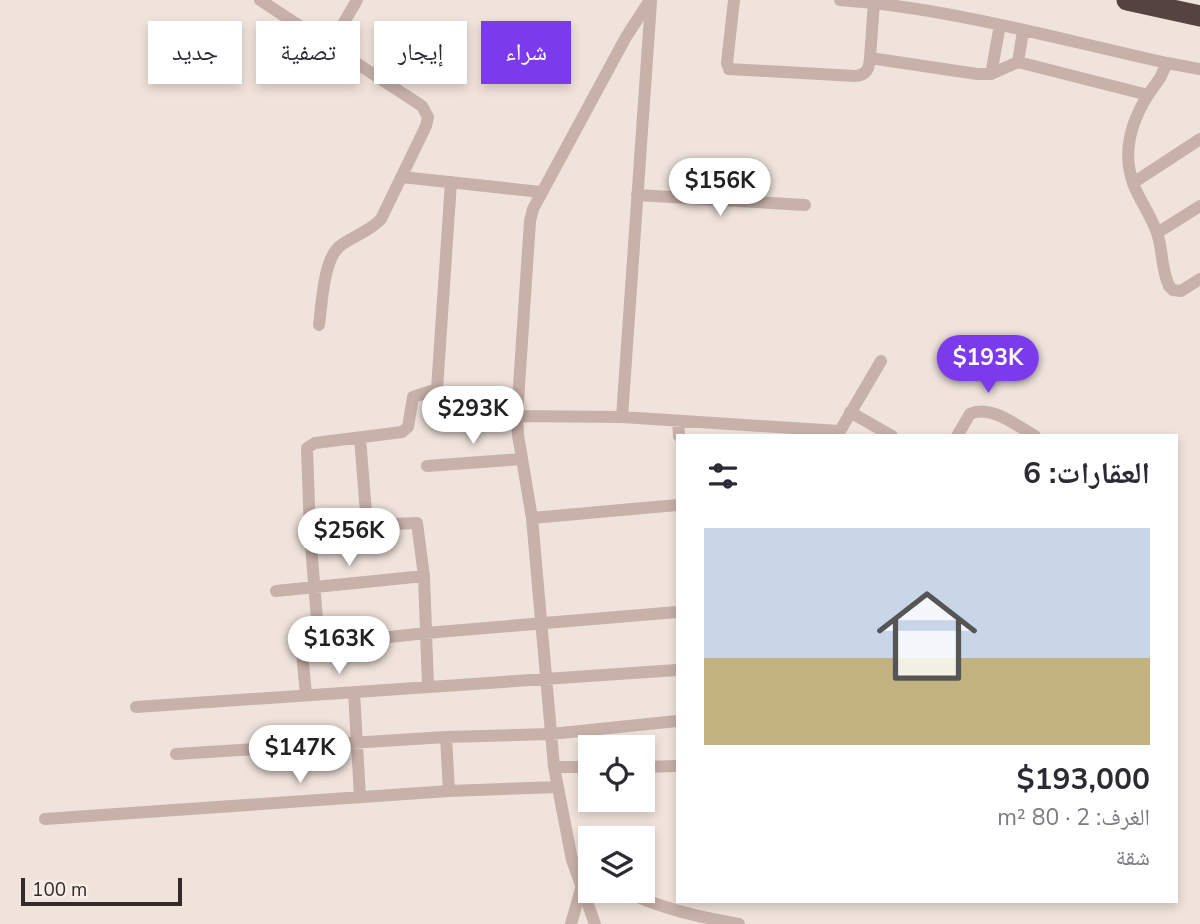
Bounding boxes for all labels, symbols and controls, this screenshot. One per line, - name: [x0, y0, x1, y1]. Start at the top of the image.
- chip: جديد: [148, 21, 242, 84]
- chip: تصفية: [256, 21, 360, 84]
- chip: إيجار: [374, 21, 467, 84]
- chip: شراء: [481, 21, 571, 84]
- pin: $156K: [671, 158, 769, 218]
- text: $156K: [685, 165, 755, 196]
- pin: $193K: [939, 336, 1037, 395]
- text: $193K: [953, 342, 1023, 373]
- pin: $293K: [424, 386, 522, 446]
- text: $293K: [438, 393, 508, 424]
- text: العقارات: 6: [1023, 453, 1150, 494]
- icon: filters: [704, 457, 742, 495]
- pin: $256K: [300, 508, 398, 568]
- text: $256K: [314, 515, 384, 546]
- icon: home: [864, 573, 990, 699]
- pin: $163K: [290, 616, 388, 676]
- text: $163K: [304, 623, 374, 654]
- pin: $147K: [251, 726, 349, 785]
- text: $147K: [265, 732, 335, 763]
- map controls: [578, 735, 655, 903]
- button: locate: [578, 735, 655, 812]
- text: $193,000: [1017, 759, 1150, 800]
- text: الغرف: 2 · 80 m²: [997, 802, 1150, 833]
- button: layers: [578, 826, 655, 903]
- text: شقة: [1116, 842, 1150, 873]
- scale bar: [21, 875, 182, 907]
- text: 100 m: [32, 877, 87, 903]

